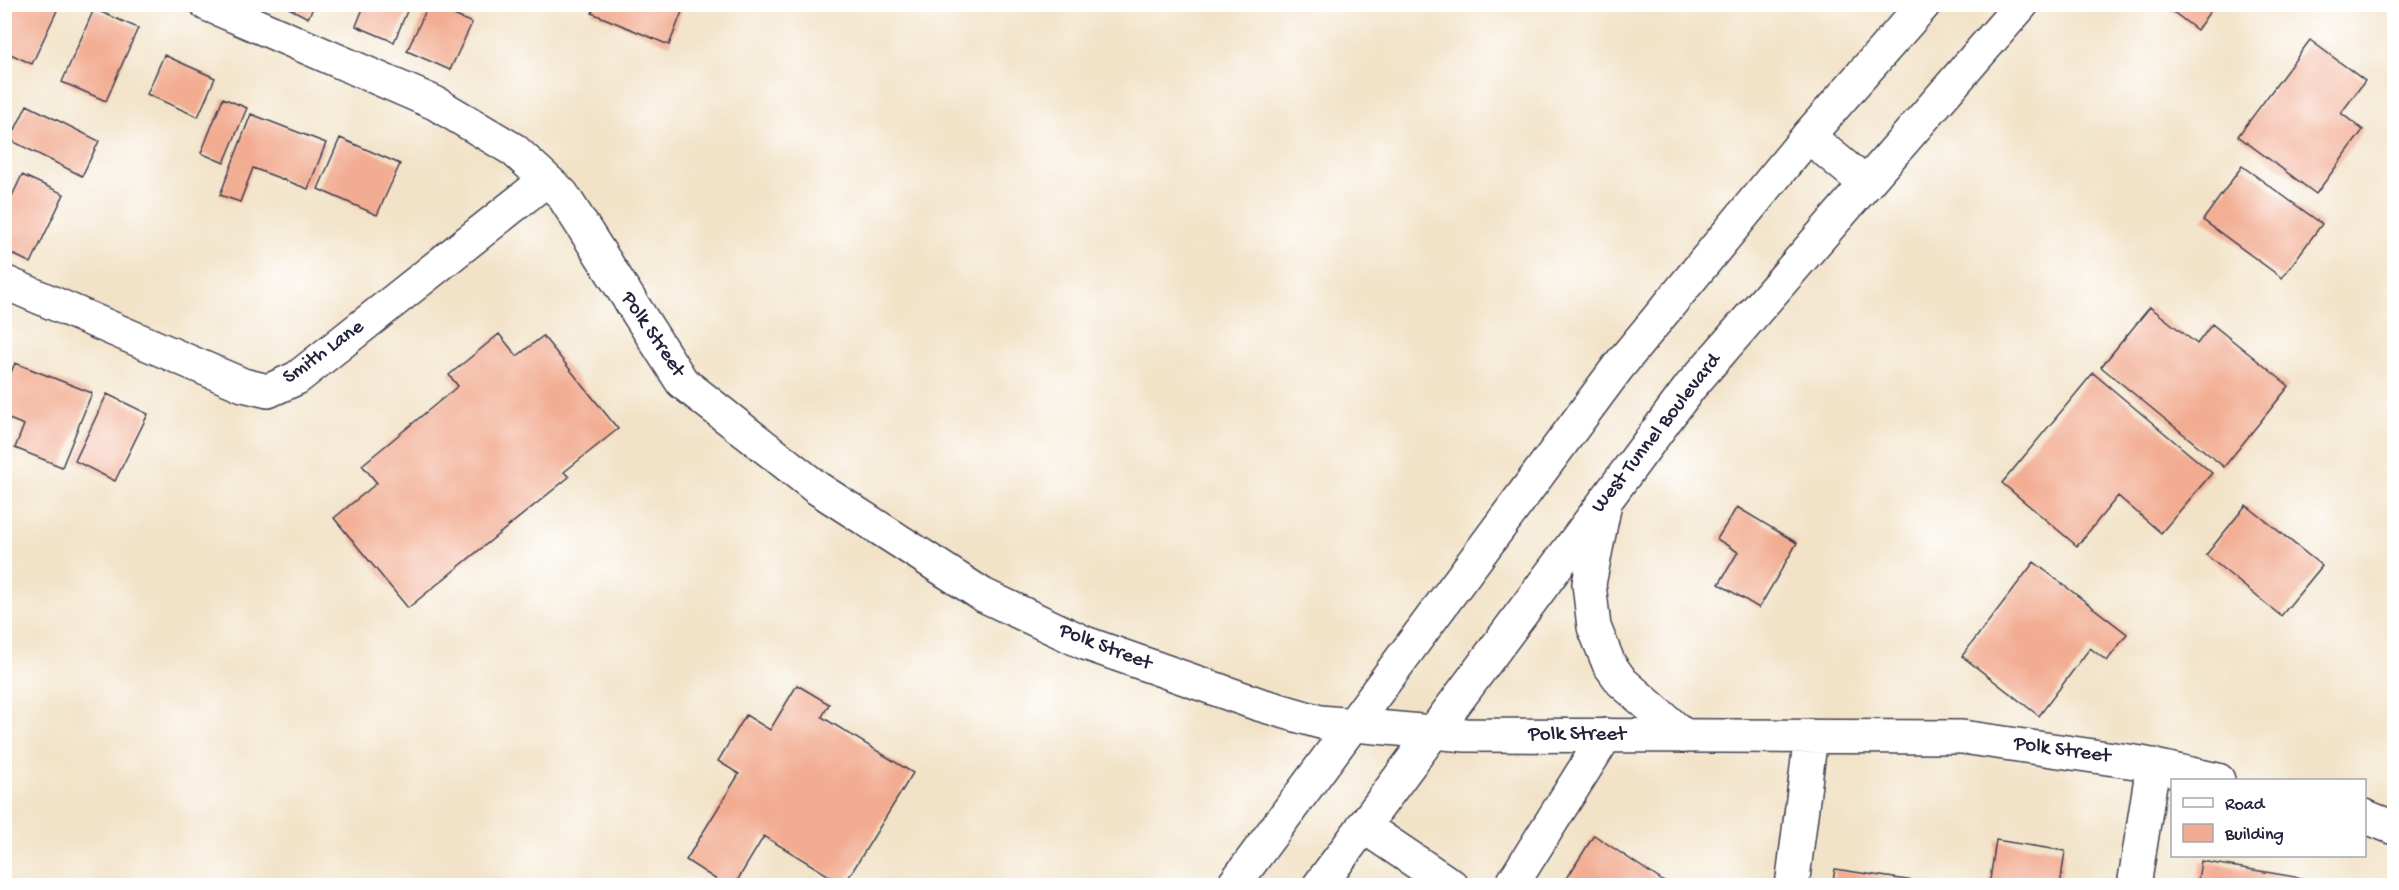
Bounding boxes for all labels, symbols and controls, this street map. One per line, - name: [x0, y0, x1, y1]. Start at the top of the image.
- street label: Polk Street: [614, 287, 691, 384]
- street label: Smith Lane: [279, 315, 370, 391]
- street label: West Tunnel Boulevard: [1587, 348, 1728, 519]
- street label: Polk Street: [1054, 619, 1157, 678]
- street label: Polk Street: [1527, 723, 1628, 748]
- street label: Polk Street: [2011, 732, 2114, 770]
- legend: [2171, 779, 2366, 857]
- text: Road: [2225, 795, 2266, 816]
- text: Building: [2224, 825, 2284, 846]

